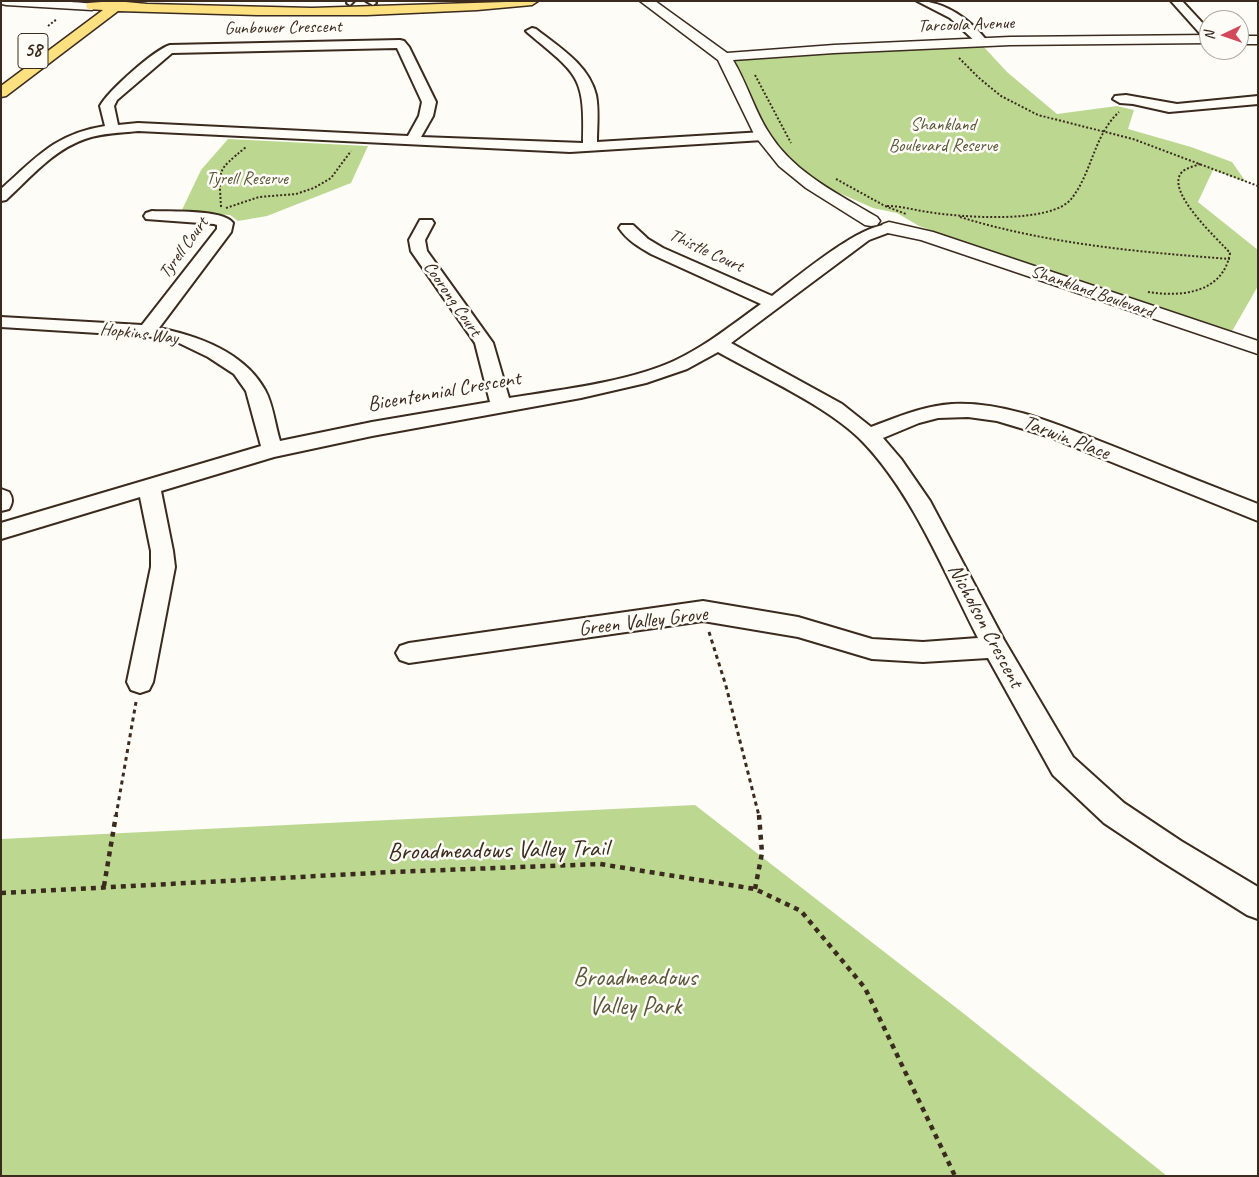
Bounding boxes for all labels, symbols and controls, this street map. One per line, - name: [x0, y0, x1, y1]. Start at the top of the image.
- north arrow: [1199, 10, 1249, 60]
- street label: Tarcoola Avenue: [917, 13, 1015, 37]
- street label: Gunbower Crescent: [224, 16, 342, 40]
- text: N: [1201, 31, 1218, 41]
- road number: 58: [18, 34, 48, 68]
- park label: Shankland Boulevard Reserve: [889, 114, 997, 156]
- park label: Tyrell Reserve: [206, 168, 288, 190]
- street label: Tyrell Court: [155, 213, 213, 283]
- street label: Thistle Court: [665, 224, 747, 278]
- street label: Coorong Court: [418, 257, 486, 341]
- street label: Shankland Boulevard: [1028, 261, 1156, 323]
- street label: Hopkins Way: [99, 319, 179, 349]
- street label: Bicentennial Crescent: [366, 366, 522, 418]
- street label: Tarwin Place: [1019, 410, 1113, 466]
- street label: Nicholson Crescent: [942, 560, 1028, 692]
- street label: Green Valley Grove: [577, 602, 709, 642]
- street label: Broadmeadows Valley Trail: [387, 834, 609, 868]
- park label: Broadmeadows Valley Park: [573, 963, 697, 1022]

